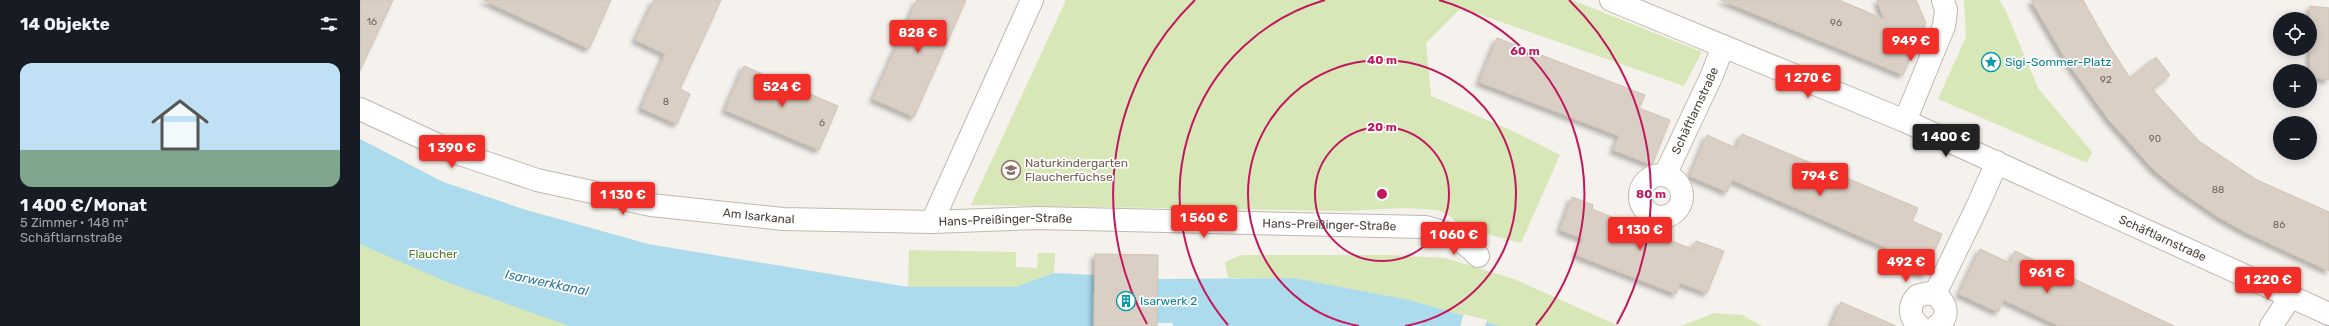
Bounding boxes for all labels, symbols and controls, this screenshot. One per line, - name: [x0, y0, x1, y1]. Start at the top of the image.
- map controls: [2273, 12, 2317, 160]
- button: locate: [2273, 12, 2317, 56]
- icon: filters: [318, 13, 340, 35]
- text: 14 Objekte: [20, 14, 110, 34]
- house number: 16: [367, 16, 377, 28]
- house number: 96: [1830, 17, 1842, 29]
- pin: 828 €: [890, 20, 946, 54]
- text: 828 €: [898, 25, 938, 40]
- pin: 949 €: [1883, 28, 1939, 62]
- text: 949 €: [1892, 33, 1930, 48]
- text: 60 m: [1510, 44, 1540, 58]
- place icon: Sigi-Sommer-Platz: [1980, 51, 2002, 73]
- text: 40 m: [1367, 53, 1397, 67]
- place label: Sigi-Sommer-Platz: [2005, 55, 2111, 69]
- button: +: [2273, 64, 2317, 108]
- street label: Schäftlarnstraße: [1669, 65, 1721, 156]
- pin: 1 270 €: [1771, 65, 1845, 99]
- text: 1 270 €: [1785, 70, 1831, 85]
- pin: 524 €: [754, 74, 810, 108]
- house number: 92: [2100, 74, 2112, 86]
- text: 524 €: [763, 79, 801, 94]
- icon: home: [144, 89, 216, 161]
- house number: 8: [663, 96, 669, 108]
- button: −: [2273, 116, 2317, 160]
- house number: 6: [819, 117, 825, 129]
- text: 20 m: [1367, 120, 1397, 134]
- pin: 1 400 €: [1909, 124, 1983, 158]
- text: 1 400 €: [1922, 129, 1970, 144]
- house number: 90: [2149, 133, 2161, 145]
- pin: 1 390 €: [415, 135, 489, 169]
- text: 1 390 €: [428, 140, 476, 155]
- place label: Naturkindergarten Flaucherfüchse: [1025, 156, 1128, 184]
- school or university icon: Naturkindergarten Flaucherfüchse: [1000, 159, 1022, 181]
- pin: 794 €: [1792, 163, 1848, 197]
- text: 794 €: [1801, 168, 1839, 183]
- pin: 1 130 €: [586, 182, 660, 216]
- house number: 88: [2212, 184, 2224, 196]
- text: 1 130 €: [600, 187, 646, 202]
- centre of rings: [1375, 187, 1389, 201]
- text: 80 m: [1636, 187, 1666, 201]
- text: 1 400 €/Monat: [20, 195, 147, 215]
- pin: 1 560 €: [1167, 205, 1241, 239]
- street label: Am Isarkanal: [722, 206, 795, 226]
- text: 1 560 €: [1180, 210, 1228, 225]
- street label: Hans-Preißinger-Straße: [938, 211, 1073, 229]
- street label: Schäftlarnstraße: [2117, 212, 2209, 264]
- text: 5 Zimmer · 148 m²: [20, 215, 129, 230]
- street label: Hans-Preißinger-Straße: [1262, 216, 1397, 233]
- pin: 1 130 €: [1603, 217, 1677, 251]
- house number: 86: [2273, 219, 2285, 231]
- pin: 1 060 €: [1417, 222, 1491, 256]
- text: 1 130 €: [1617, 222, 1663, 237]
- text: 1 060 €: [1430, 227, 1478, 242]
- text: Schäftlarnstraße: [20, 230, 122, 245]
- park label: Flaucher: [409, 247, 458, 261]
- pin: 492 €: [1878, 249, 1934, 283]
- text: 492 €: [1887, 254, 1925, 269]
- pin: 961 €: [2019, 260, 2075, 294]
- text: 961 €: [2029, 265, 2065, 280]
- water label: Isarwerkkanal: [504, 266, 591, 299]
- pin: 1 220 €: [2231, 267, 2305, 301]
- text: 1 220 €: [2244, 272, 2292, 287]
- building icon: Isarwerk 2: [1115, 290, 1137, 312]
- place label: Isarwerk 2: [1140, 294, 1197, 308]

